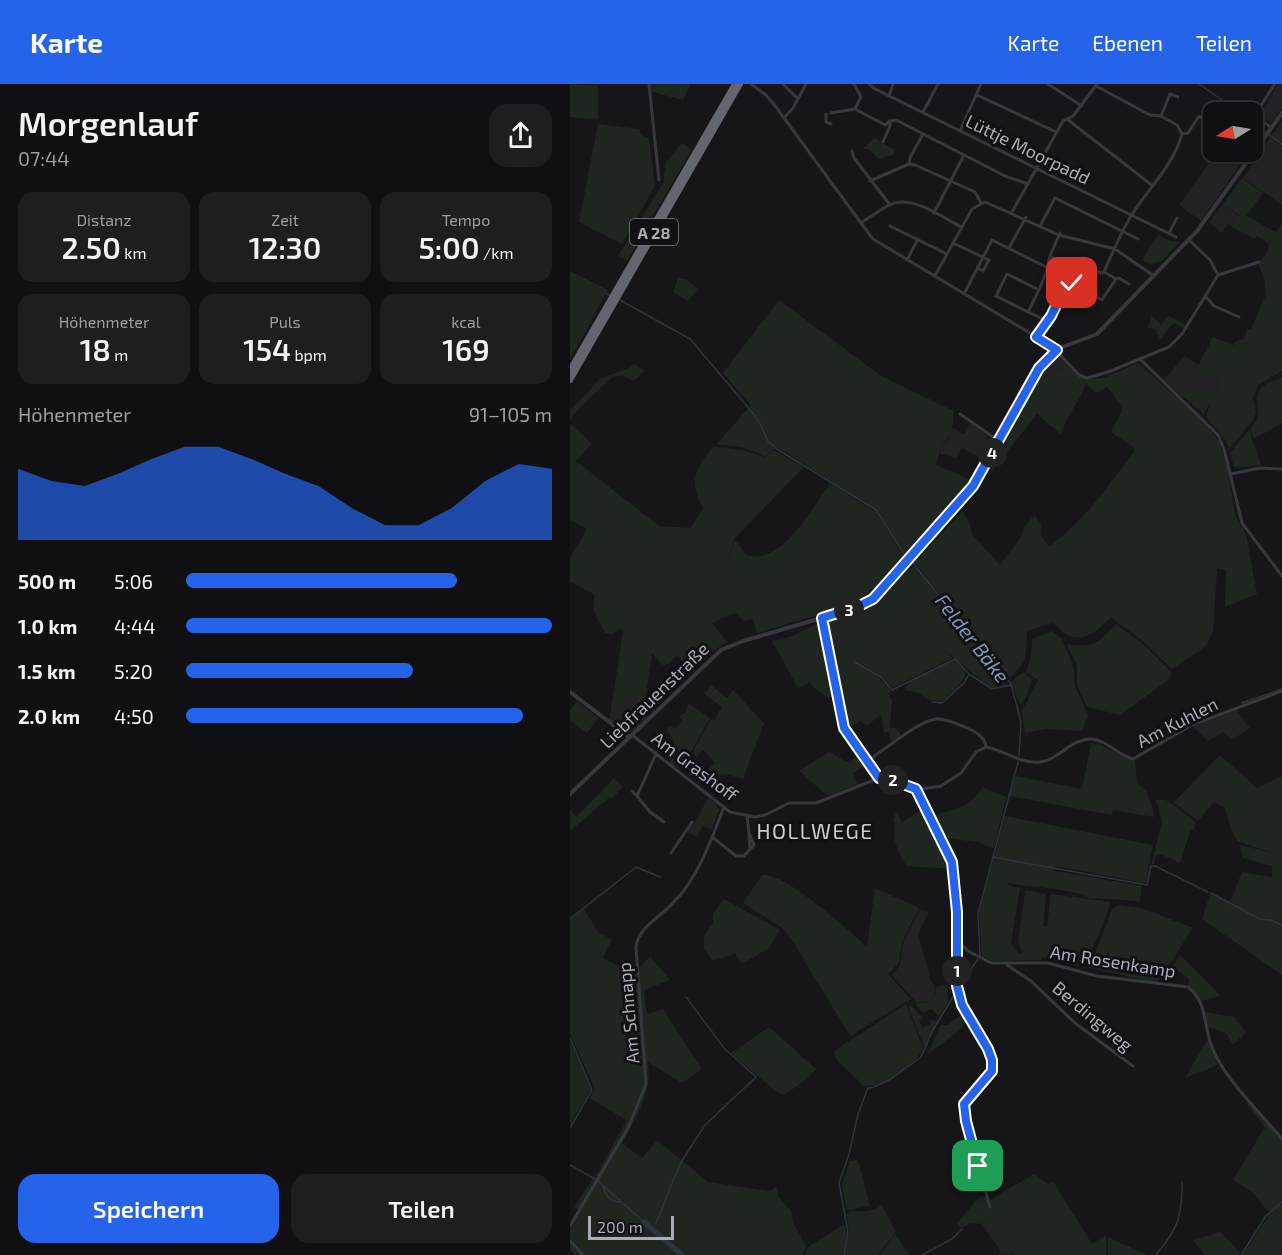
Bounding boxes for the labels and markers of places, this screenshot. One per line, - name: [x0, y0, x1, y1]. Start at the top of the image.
- pin: [1046, 257, 1097, 308]
- pin: 4: [977, 438, 1007, 468]
- pin: 3: [834, 595, 864, 625]
- pin: 2: [878, 765, 908, 795]
- pin: 1: [942, 956, 972, 986]
- pin: [952, 1140, 1003, 1191]

